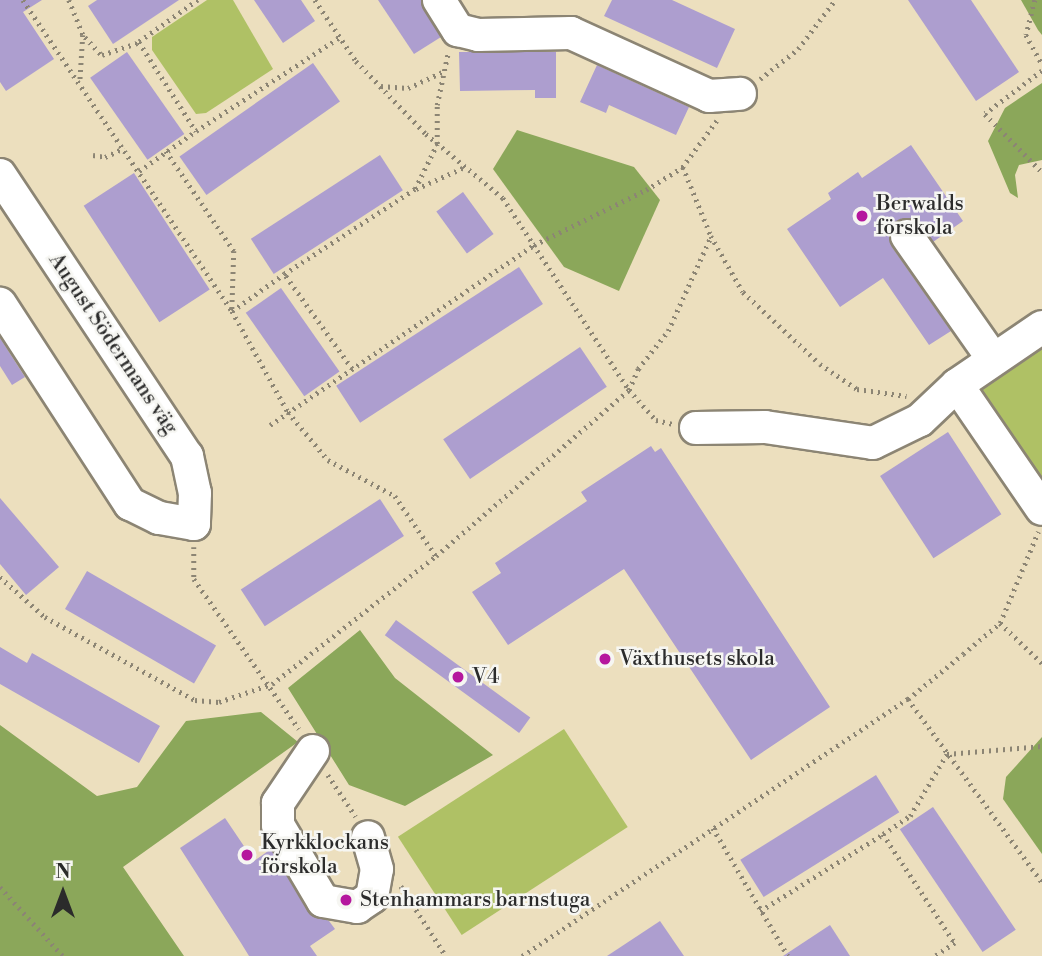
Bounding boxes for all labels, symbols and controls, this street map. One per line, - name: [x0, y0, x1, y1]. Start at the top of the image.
- place label: Berwalds förskola: [876, 191, 964, 241]
- marker: Berwalds förskola: [854, 208, 870, 224]
- street label: August Södermans väg: [43, 249, 183, 439]
- place label: Växthusets skola: [619, 646, 775, 672]
- marker: Växthusets skola: [597, 651, 613, 667]
- place label: V4: [472, 664, 499, 690]
- marker: V4: [450, 669, 466, 685]
- place label: Kyrkklockans förskola: [261, 830, 389, 880]
- marker: Kyrkklockans förskola: [239, 847, 255, 863]
- north arrow: [28, 858, 98, 928]
- text: N: [55, 860, 71, 884]
- place label: Stenhammars barnstuga: [360, 887, 590, 913]
- marker: Stenhammars barnstuga: [338, 892, 354, 908]

